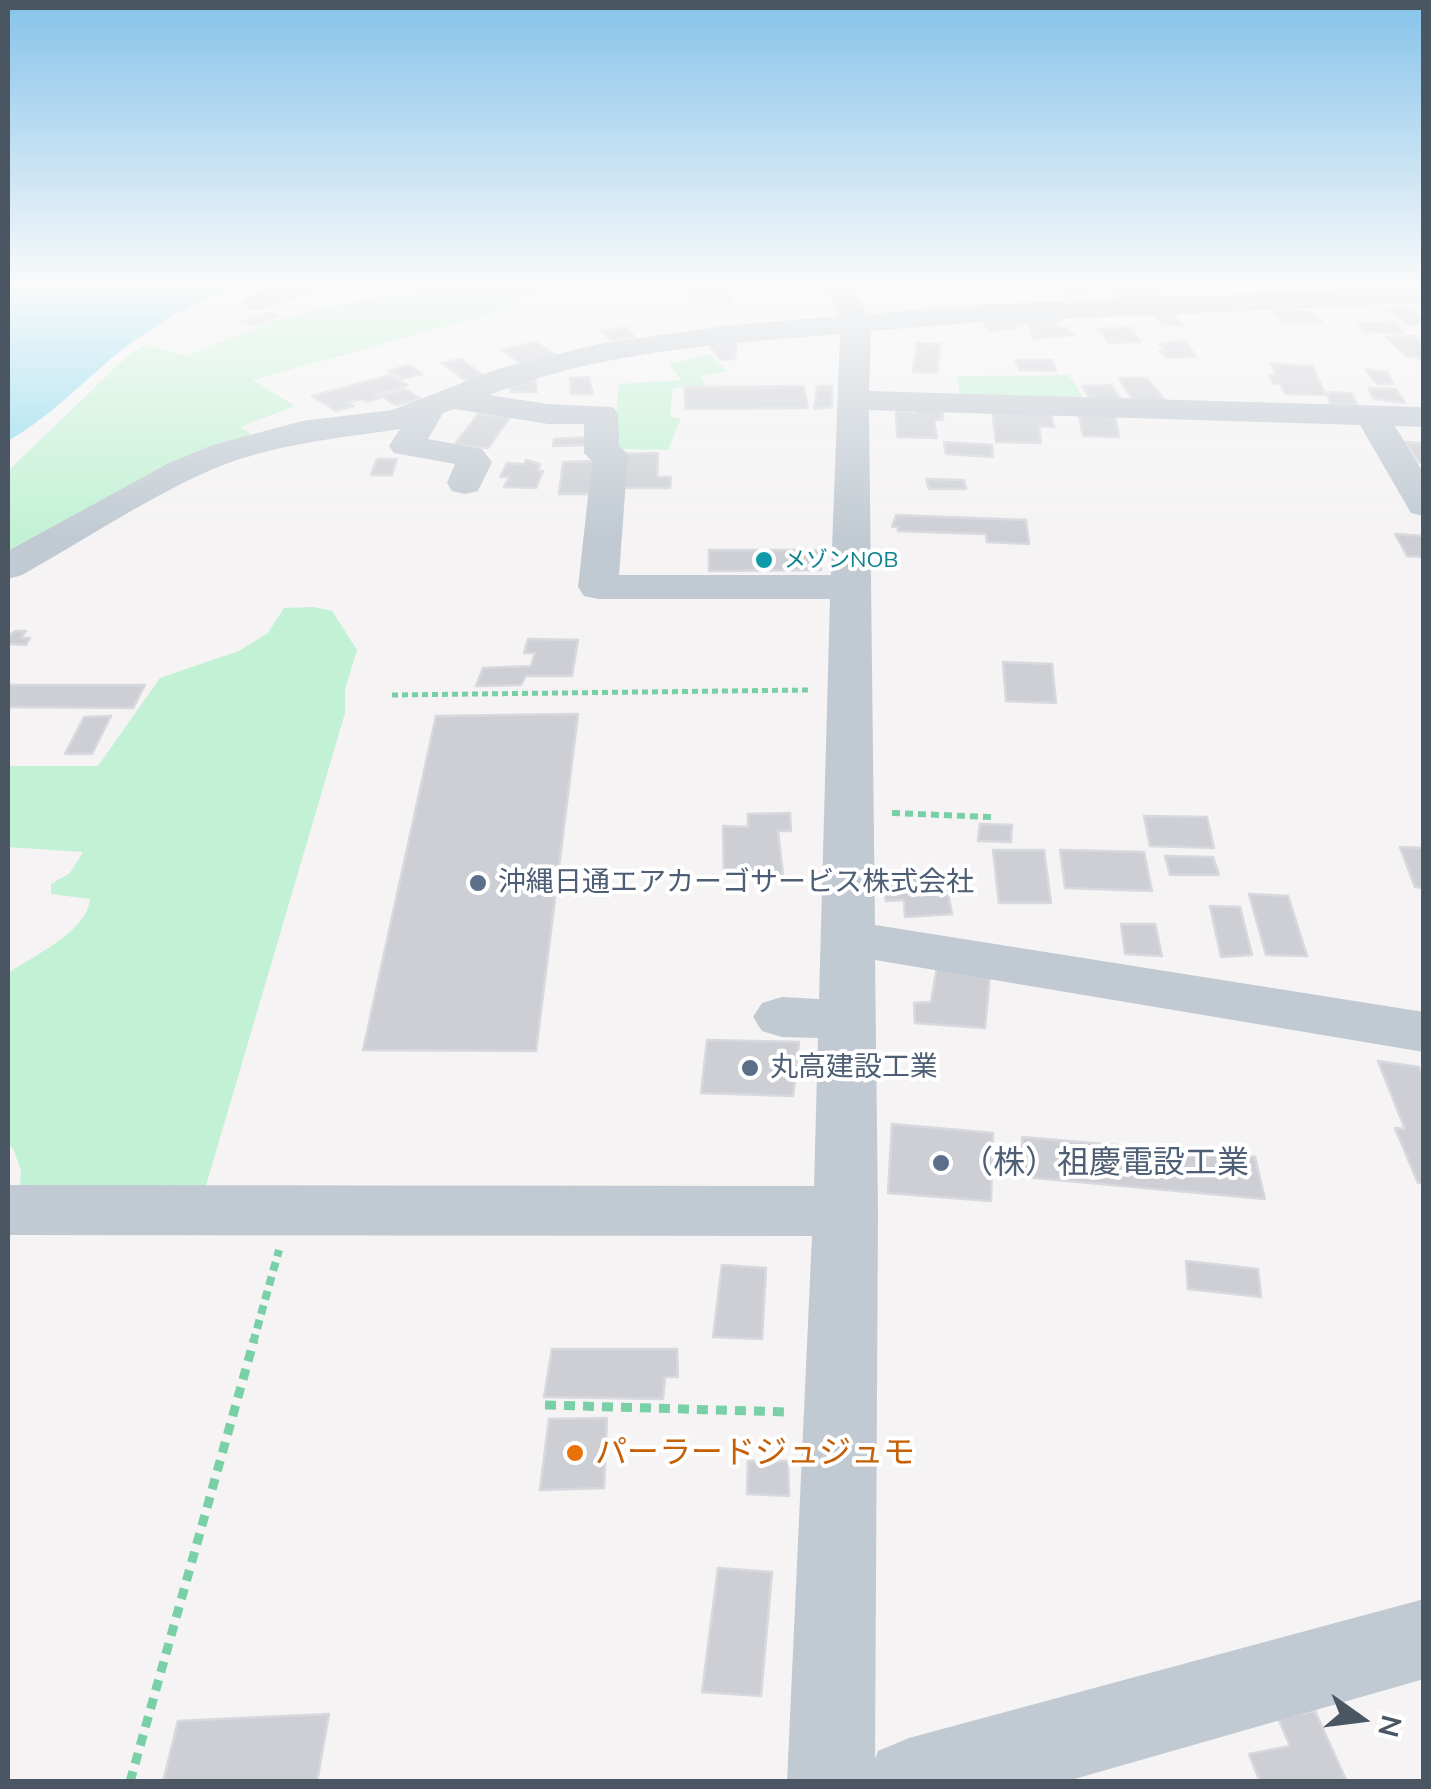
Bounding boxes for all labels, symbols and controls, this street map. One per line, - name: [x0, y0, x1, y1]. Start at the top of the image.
- place label: メゾンNOB: [784, 547, 898, 573]
- marker: メゾンNOB: [753, 549, 775, 571]
- place label: 沖縄日通エアカーゴサービス株式会社: [498, 866, 974, 900]
- marker: 沖縄日通エアカーゴサービス株式会社: [467, 872, 489, 894]
- place label: 丸高建設工業: [770, 1051, 938, 1085]
- marker: 丸高建設工業: [739, 1057, 761, 1079]
- place label: （株）祖慶電設工業: [961, 1144, 1249, 1182]
- marker: （株）祖慶電設工業: [930, 1152, 952, 1174]
- place label: パーラードジュジュモ: [595, 1434, 915, 1472]
- marker: パーラードジュジュモ: [564, 1442, 586, 1464]
- north arrow: [1311, 1669, 1411, 1769]
- text: N: [1371, 1712, 1410, 1741]

